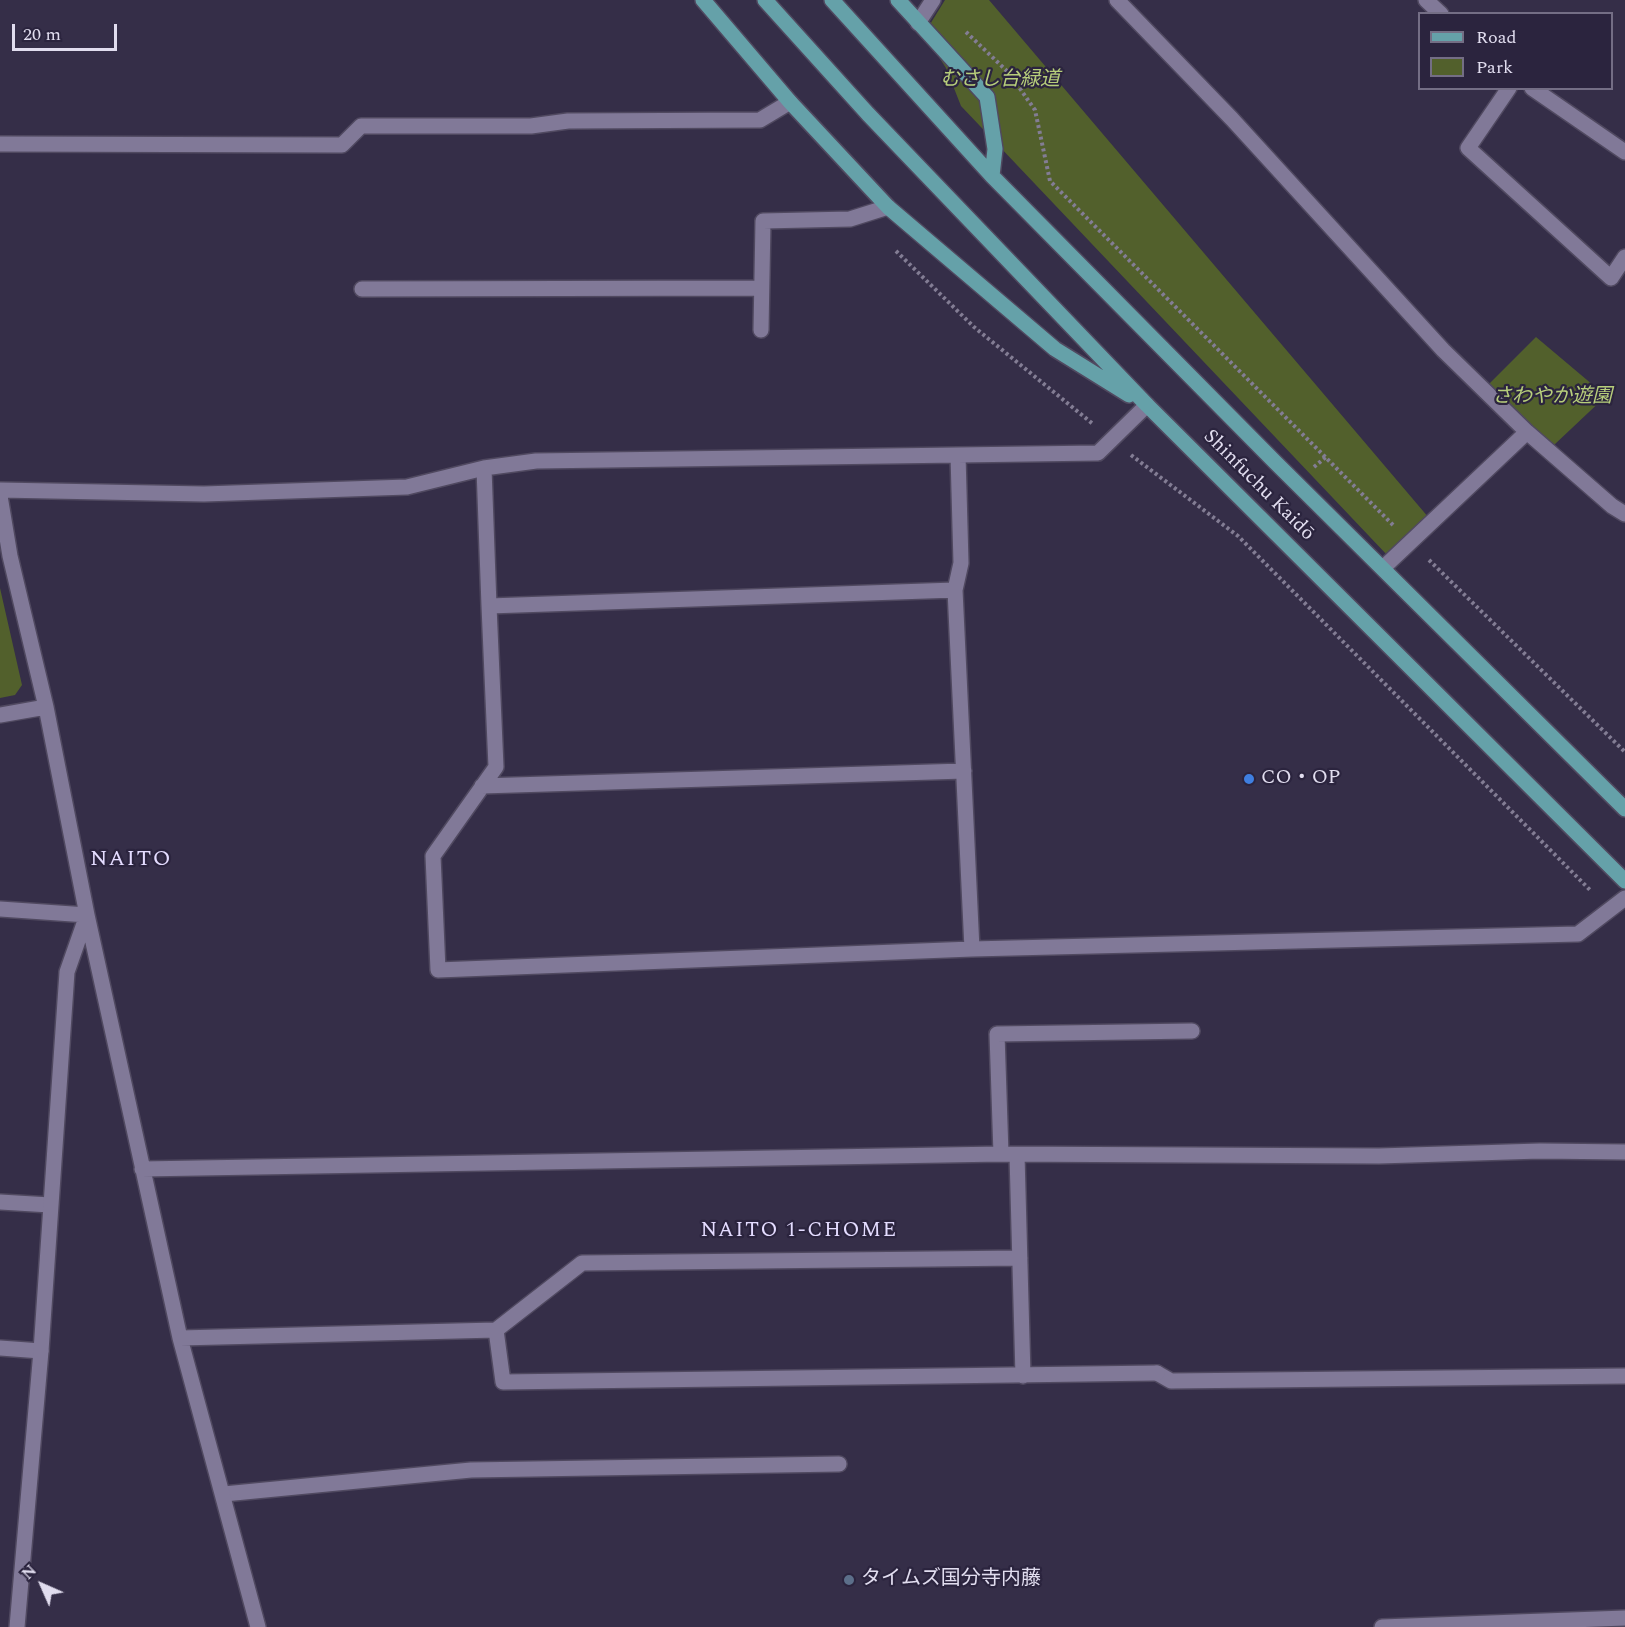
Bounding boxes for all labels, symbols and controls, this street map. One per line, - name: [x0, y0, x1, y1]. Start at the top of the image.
- scale bar: [15, 12, 120, 50]
- legend: [1418, 12, 1613, 90]
- text: 20 m: [23, 21, 61, 48]
- text: Road: [1476, 24, 1517, 51]
- text: Park: [1476, 54, 1513, 81]
- park label: むさし台緑道: [940, 69, 1060, 93]
- park label: さわやか遊園: [1492, 386, 1612, 410]
- street label: Shinfuchu Kaidō: [1197, 425, 1319, 547]
- place label: CO・OP: [1261, 767, 1341, 791]
- marker: CO・OP: [1242, 772, 1256, 786]
- district label: NAITO: [90, 848, 172, 874]
- district label: NAITO 1-CHOME: [700, 1219, 898, 1245]
- north arrow: [12, 1555, 72, 1615]
- text: N: [16, 1559, 42, 1585]
- place label: タイムズ国分寺内藤: [861, 1568, 1041, 1592]
- marker: タイムズ国分寺内藤: [842, 1573, 856, 1587]

